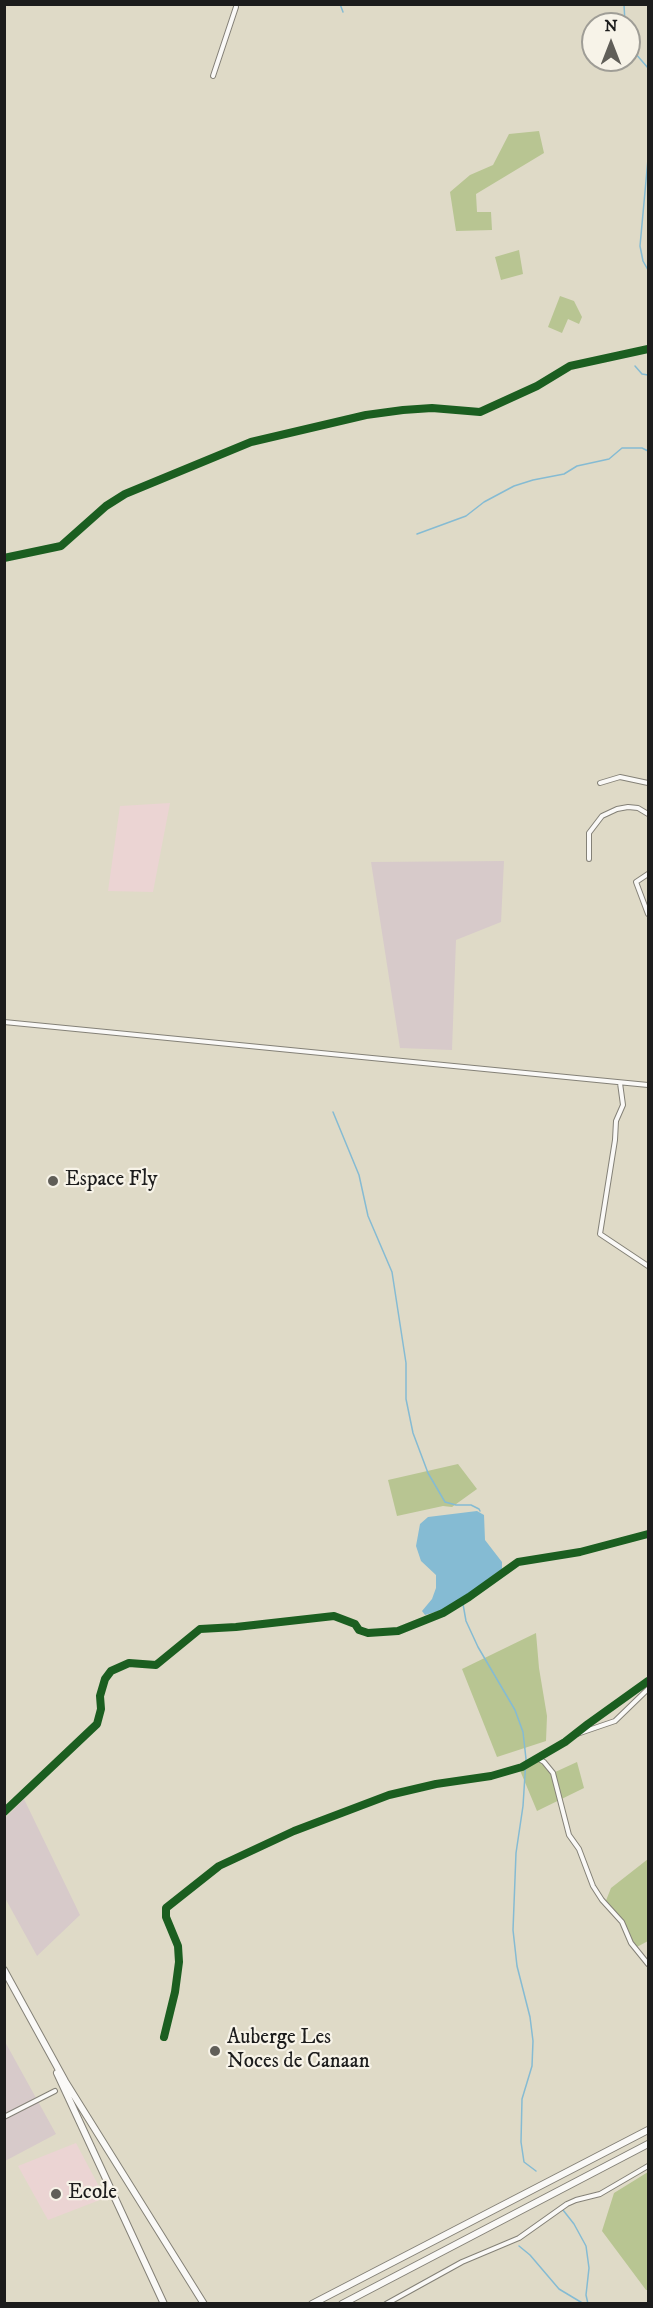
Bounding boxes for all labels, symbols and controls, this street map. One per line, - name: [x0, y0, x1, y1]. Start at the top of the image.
- north arrow: [581, 12, 641, 72]
- text: N: [604, 16, 618, 36]
- place label: Espace Fly: [65, 1168, 157, 1194]
- marker: Espace Fly: [46, 1174, 60, 1188]
- place label: Auberge Les Noces de Canaan: [227, 2026, 370, 2076]
- marker: Auberge Les Noces de Canaan: [208, 2044, 222, 2058]
- place label: Ecole: [68, 2181, 117, 2207]
- marker: Ecole: [49, 2187, 63, 2201]

